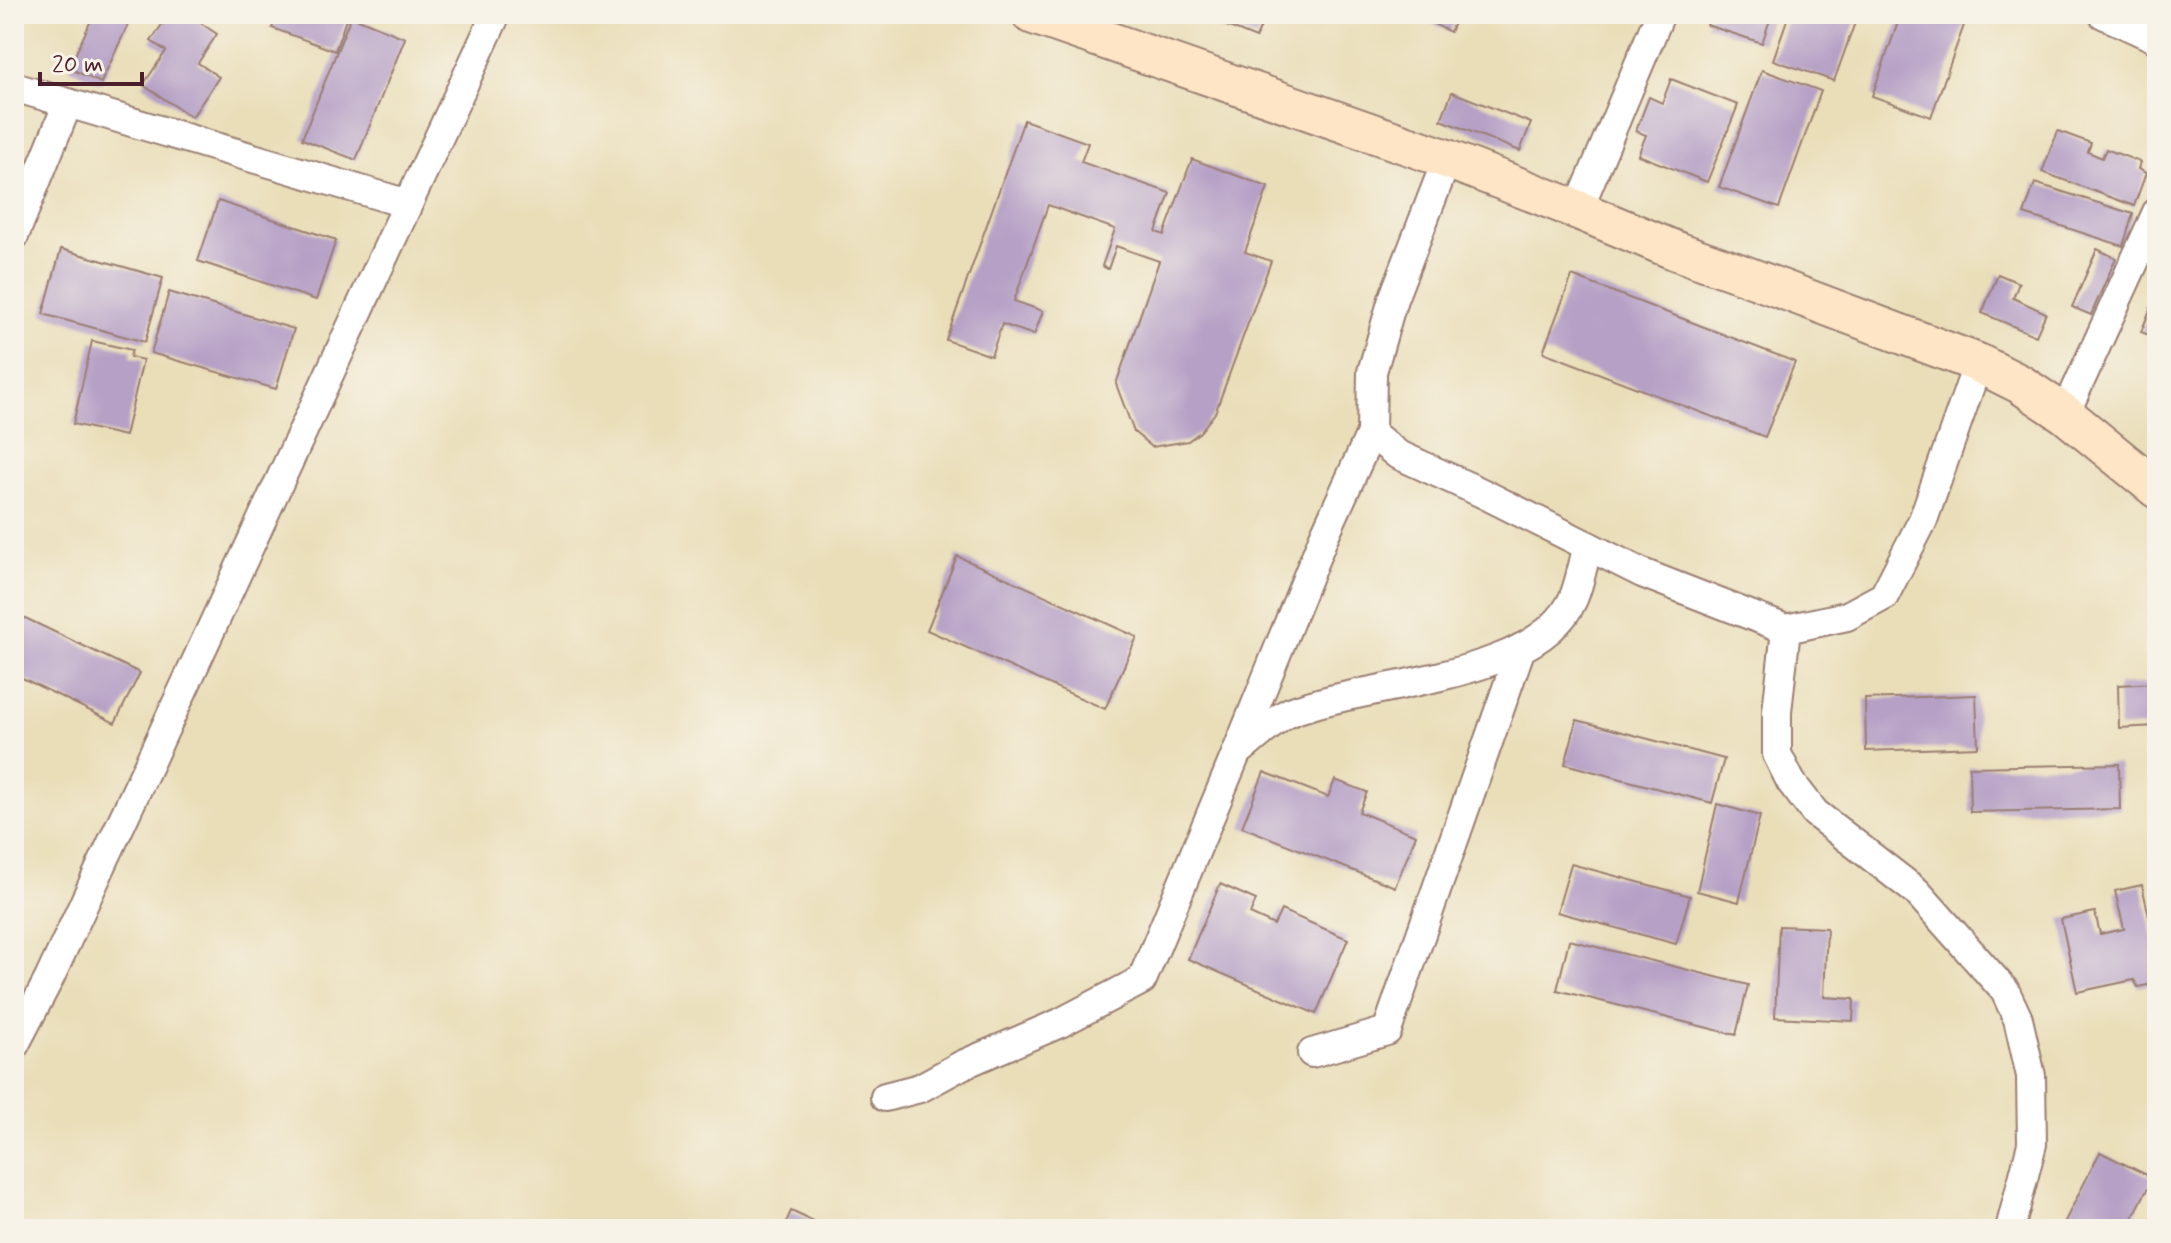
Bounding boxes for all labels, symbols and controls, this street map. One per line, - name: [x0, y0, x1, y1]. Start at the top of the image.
- scale bar: [40, 36, 142, 86]
- text: 20 m: [52, 50, 103, 81]

